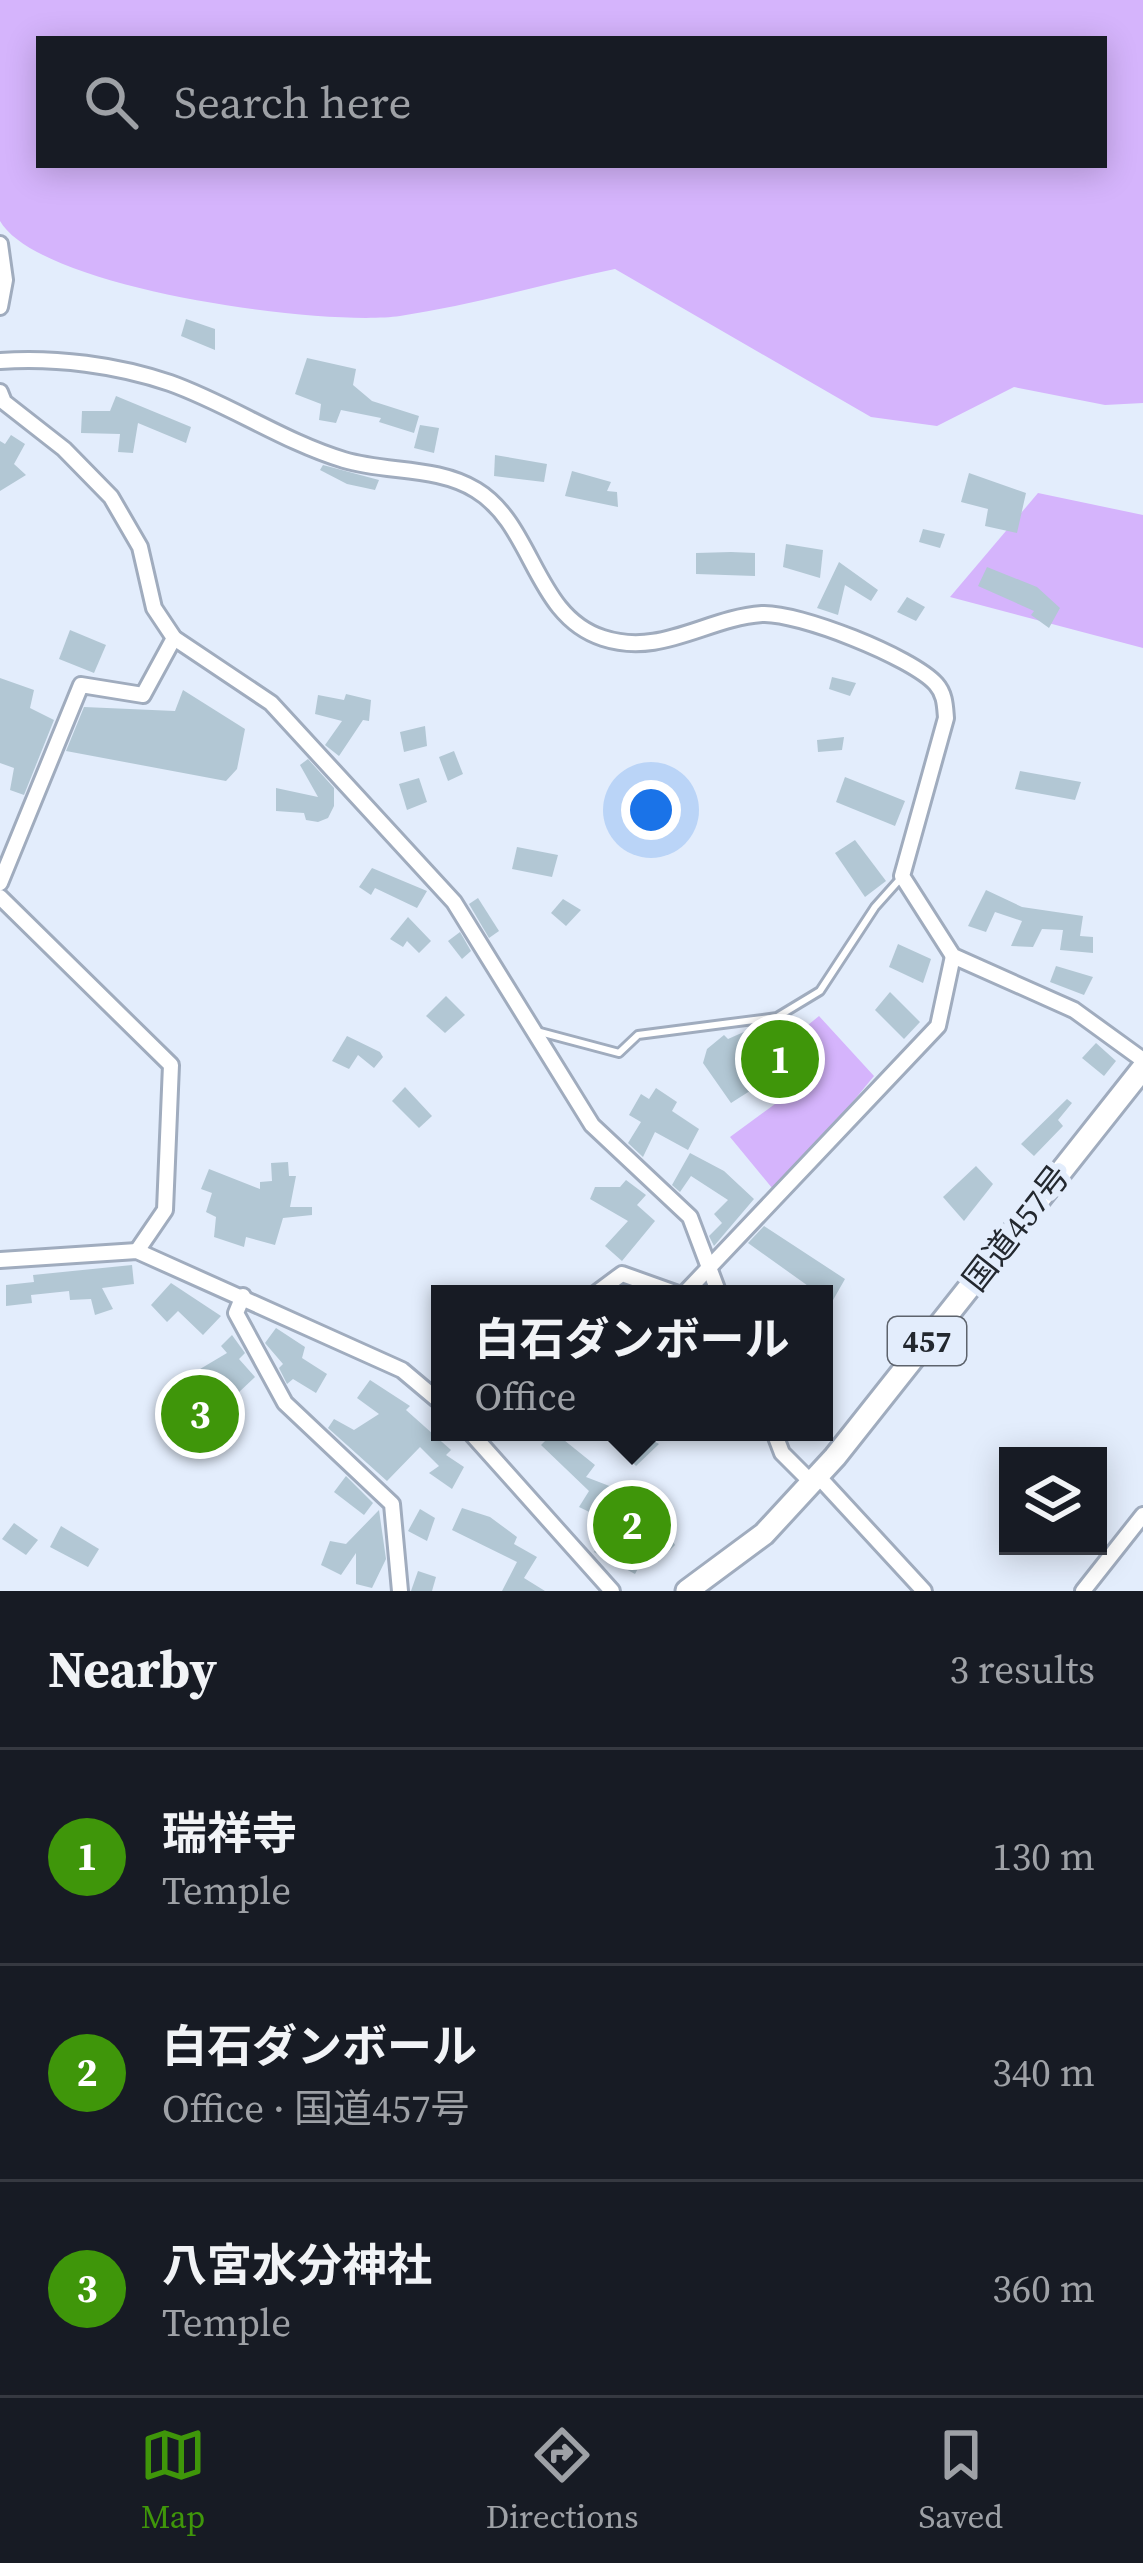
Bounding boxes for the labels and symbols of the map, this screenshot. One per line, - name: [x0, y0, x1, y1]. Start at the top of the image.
- your location: [621, 780, 681, 840]
- pin: 1: [741, 1014, 819, 1104]
- street label: 国道457号: [953, 1156, 1079, 1300]
- road number: 457: [888, 1317, 966, 1365]
- pin: 3: [161, 1369, 239, 1459]
- pin: 2: [593, 1480, 671, 1570]

